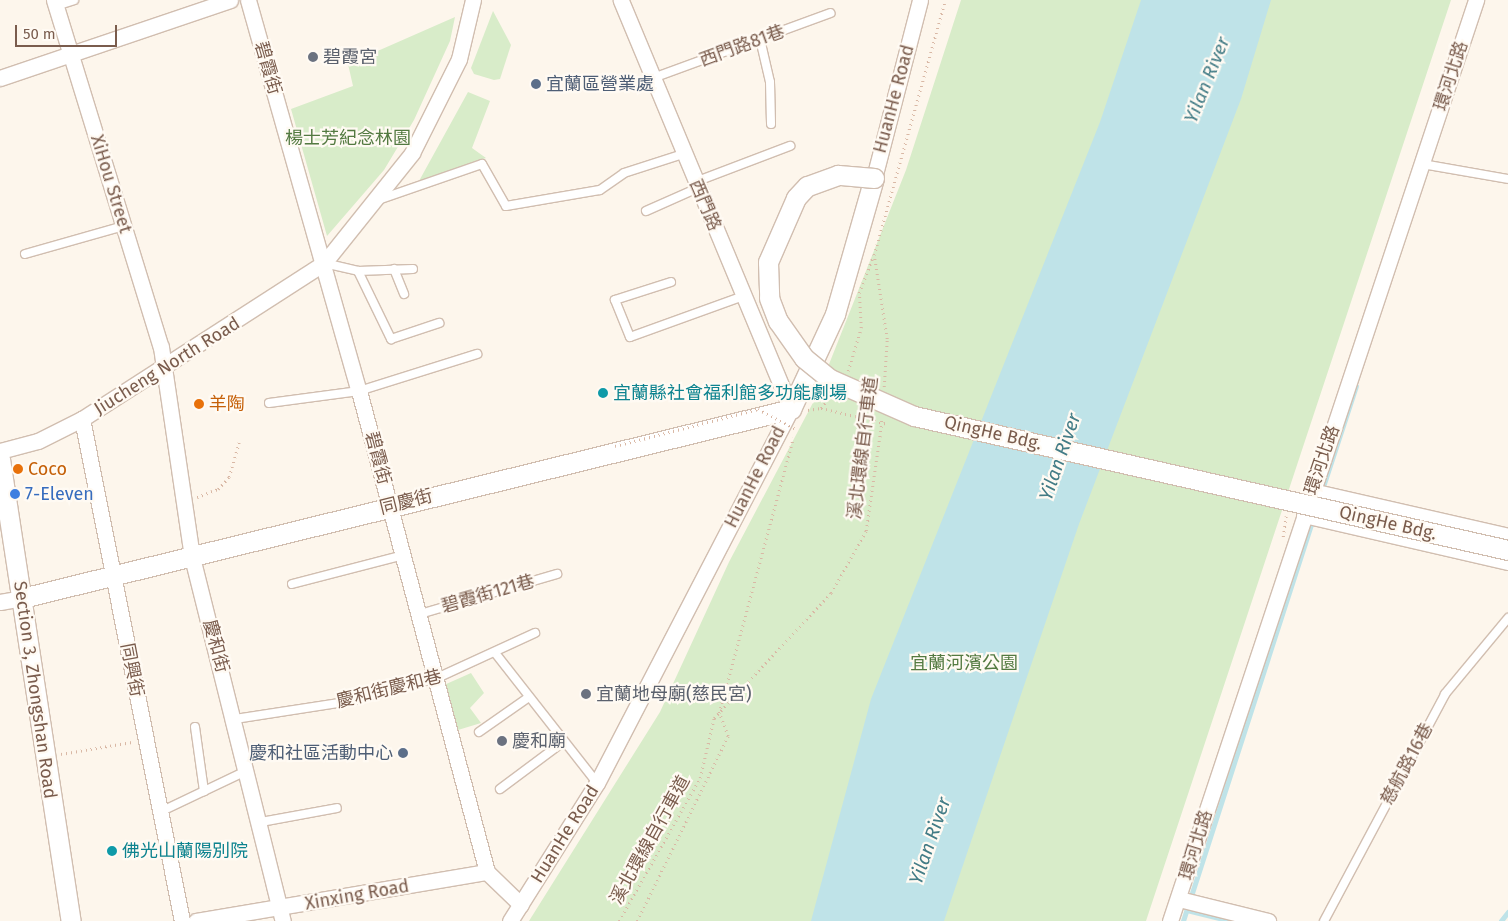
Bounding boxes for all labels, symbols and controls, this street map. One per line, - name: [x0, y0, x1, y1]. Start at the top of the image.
- scale bar: [18, 15, 120, 47]
- street label: 西門路81巷: [696, 21, 788, 71]
- text: 50 m: [23, 25, 56, 43]
- water label: Yilan River: [1179, 34, 1235, 126]
- street label: 環河北路: [1430, 38, 1472, 114]
- street label: 碧霞街: [250, 39, 286, 97]
- street label: HuanHe Road: [869, 42, 919, 156]
- place label: 碧霞宮: [323, 46, 377, 68]
- marker: 碧霞宮: [307, 51, 319, 63]
- place label: 宜蘭區營業處: [546, 73, 654, 95]
- marker: 宜蘭區營業處: [530, 78, 542, 90]
- park label: 楊士芳紀念林園: [285, 127, 411, 149]
- street label: XiHou Street: [86, 132, 136, 236]
- street label: 西門路: [685, 176, 725, 234]
- street label: Jiucheng North Road: [90, 312, 244, 420]
- street label: 溪北環線自行車道: [844, 375, 882, 521]
- place label: 宜蘭縣社會福利館多功能劇場: [613, 382, 847, 404]
- marker: 宜蘭縣社會福利館多功能劇場: [597, 387, 609, 399]
- place label: 羊陶: [209, 393, 245, 415]
- marker: 羊陶: [193, 398, 205, 410]
- water label: Yilan River: [1034, 410, 1086, 504]
- street label: QingHe Bdg.: [942, 411, 1044, 455]
- street label: HuanHe Road: [720, 422, 790, 532]
- street label: 環河北路: [1300, 422, 1344, 498]
- street label: 碧霞街: [361, 429, 395, 487]
- place label: Coco: [28, 458, 67, 480]
- marker: Coco: [12, 463, 24, 475]
- place label: 7-Eleven: [25, 483, 94, 505]
- street label: 同慶街: [377, 485, 435, 519]
- marker: 7-Eleven: [9, 488, 21, 500]
- street label: QingHe Bdg.: [1337, 501, 1439, 545]
- street label: 碧霞街121巷: [439, 570, 537, 618]
- street label: Section 3, Zhongshan Road: [9, 580, 61, 800]
- street label: 慶和街: [199, 617, 233, 675]
- street label: 同興街: [116, 641, 148, 699]
- park label: 宜蘭河濱公園: [910, 652, 1018, 674]
- street label: 慶和街慶和巷: [334, 665, 444, 713]
- place label: 宜蘭地母廟(慈民宮): [596, 683, 752, 705]
- marker: 宜蘭地母廟(慈民宮): [580, 688, 592, 700]
- street label: 慈航路16巷: [1376, 719, 1438, 809]
- place label: 慶和廟: [512, 730, 566, 752]
- marker: 慶和廟: [496, 735, 508, 747]
- place label: 慶和社區活動中心: [249, 742, 393, 764]
- marker: 慶和社區活動中心: [397, 747, 409, 759]
- street label: 溪北環線自行車道: [606, 772, 694, 908]
- street label: HuanHe Road: [526, 781, 604, 887]
- water label: Yilan River: [904, 794, 956, 888]
- street label: 環河北路: [1175, 807, 1217, 883]
- place label: 佛光山蘭陽別院: [122, 840, 248, 862]
- marker: 佛光山蘭陽別院: [106, 845, 118, 857]
- street label: Xinxing Road: [303, 875, 411, 915]

